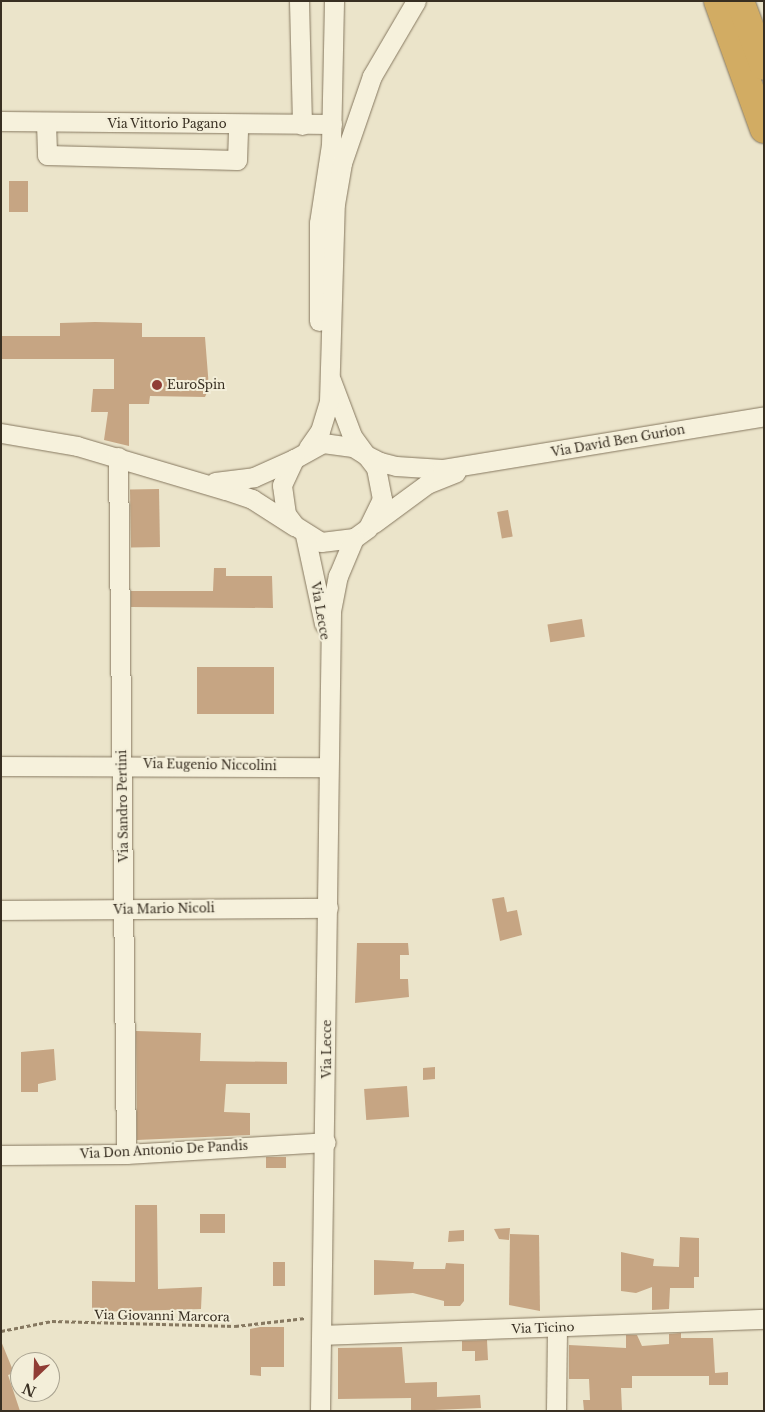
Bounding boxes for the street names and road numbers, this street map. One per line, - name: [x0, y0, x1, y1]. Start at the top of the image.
- street label: Via Vittorio Pagano: [107, 117, 227, 131]
- street label: Via David Ben Gurion: [550, 422, 686, 460]
- street label: Via Lecce: [308, 581, 332, 641]
- street label: Via Sandro Pertini: [115, 750, 131, 862]
- street label: Via Eugenio Niccolini: [143, 757, 277, 773]
- street label: Via Mario Nicoli: [113, 901, 215, 917]
- street label: Via Lecce: [320, 1020, 334, 1078]
- street label: Via Don Antonio De Pandis: [79, 1138, 249, 1162]
- street label: Via Giovanni Marcora: [94, 1308, 230, 1324]
- street label: Via Ticino: [511, 1320, 575, 1336]

